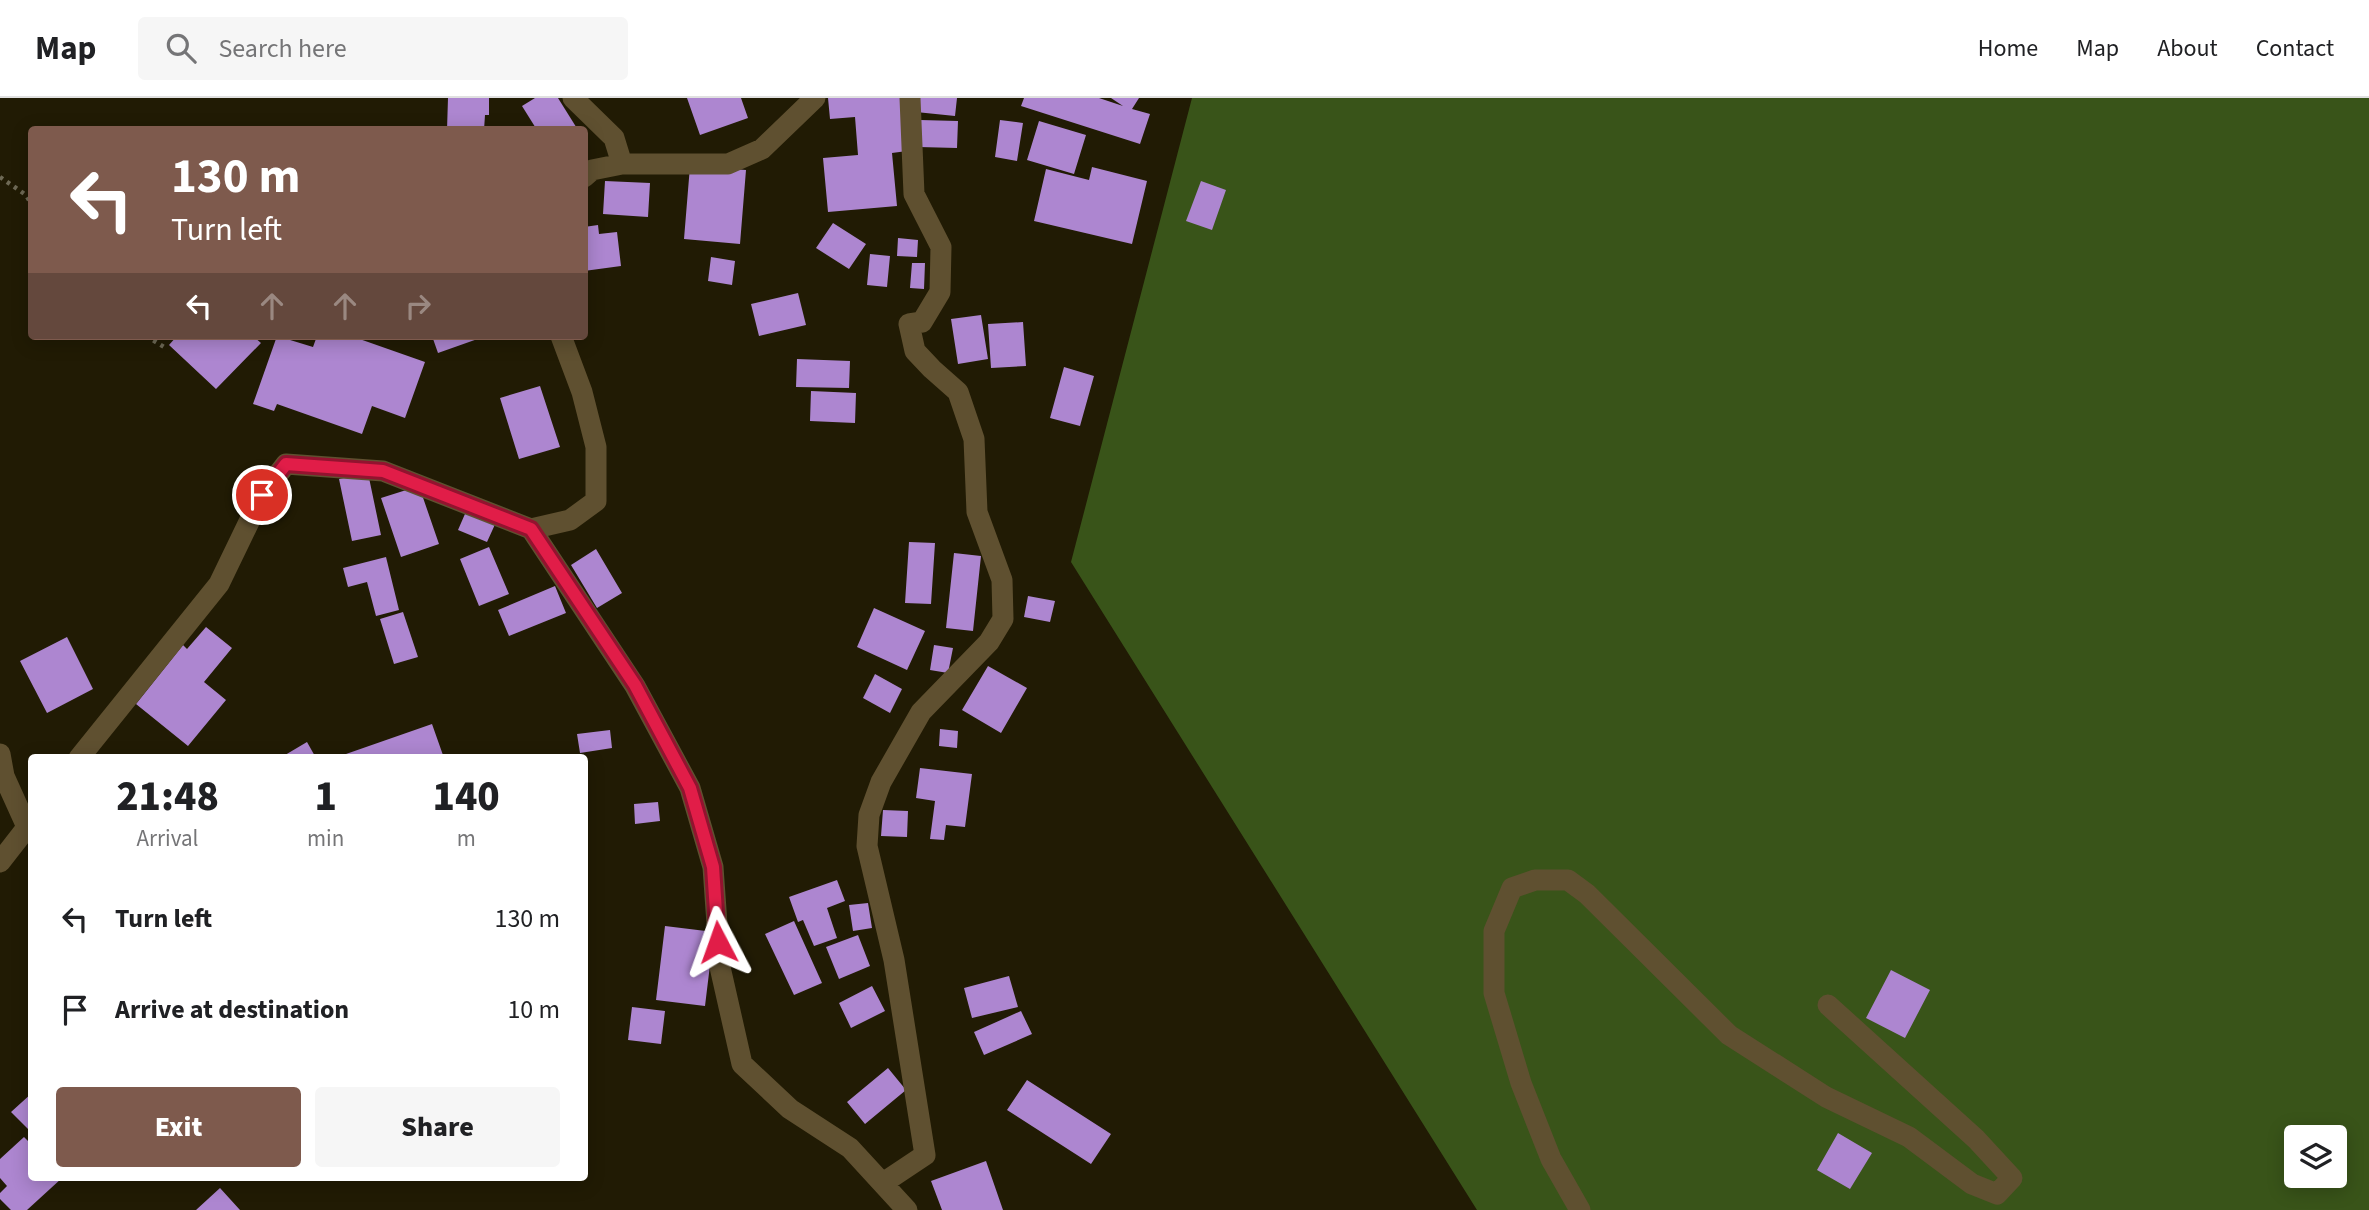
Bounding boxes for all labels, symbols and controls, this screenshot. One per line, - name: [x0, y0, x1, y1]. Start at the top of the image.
- search box: [138, 17, 628, 80]
- text: Map: [35, 25, 96, 72]
- icon: search: [162, 29, 200, 67]
- text: Search here: [218, 30, 347, 67]
- text: Home: [1978, 31, 2038, 66]
- text: Map: [2076, 31, 2119, 66]
- text: About: [2157, 31, 2218, 66]
- text: Contact: [2256, 31, 2334, 66]
- text: 130 m: [171, 142, 300, 212]
- icon: left: [56, 154, 147, 245]
- text: Turn left: [171, 207, 282, 253]
- icon: left: [180, 287, 218, 325]
- icon: ahead: [253, 287, 291, 325]
- icon: ahead: [326, 287, 364, 325]
- icon: right: [399, 287, 437, 325]
- pin: [232, 465, 292, 525]
- icon: arrive: [243, 476, 281, 514]
- text: 21:48: [116, 767, 219, 827]
- text: 1: [314, 767, 337, 827]
- text: 140: [433, 767, 500, 827]
- text: Arrival: [137, 822, 198, 855]
- text: min: [307, 822, 344, 855]
- text: m: [457, 822, 476, 855]
- icon: left: [56, 900, 94, 938]
- text: Turn left: [115, 900, 212, 937]
- text: 130 m: [494, 900, 560, 937]
- position arrow: [681, 905, 755, 979]
- icon: arrive: [56, 991, 94, 1029]
- text: Arrive at destination: [115, 991, 349, 1028]
- text: 10 m: [507, 991, 560, 1028]
- button: Exit: [56, 1087, 301, 1167]
- button: Share: [315, 1087, 560, 1167]
- map controls: [2284, 1125, 2347, 1188]
- button: layers: [2284, 1125, 2347, 1188]

